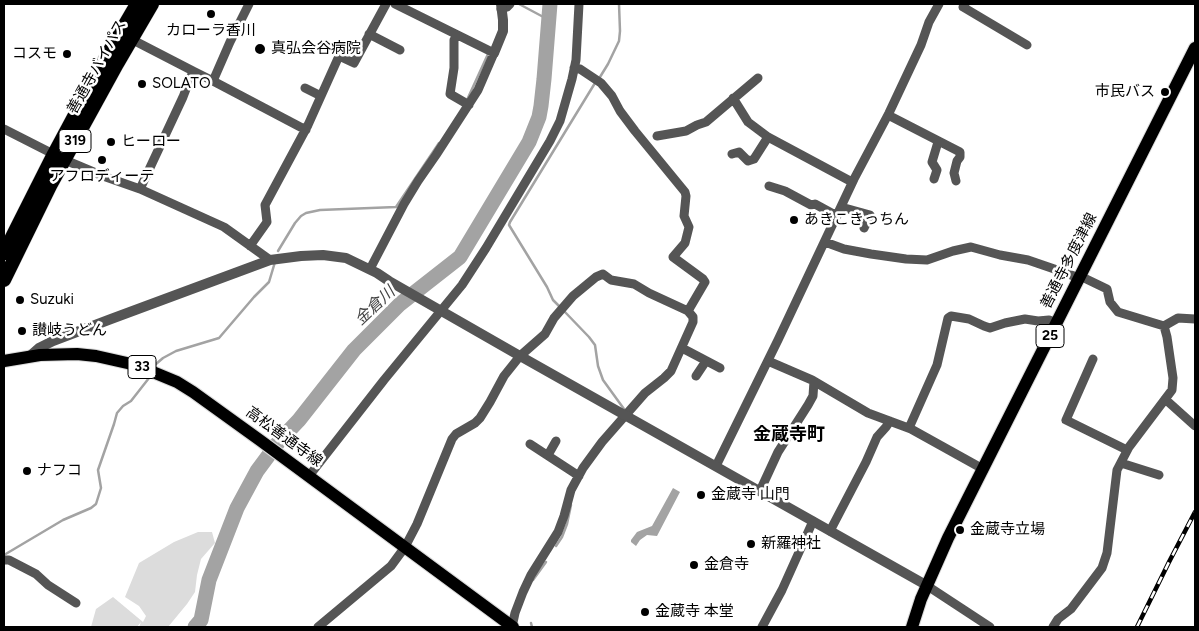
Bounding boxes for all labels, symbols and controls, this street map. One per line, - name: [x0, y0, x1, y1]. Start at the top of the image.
- marker: カローラ香川: [205, 8, 217, 20]
- street label: 善通寺バイパス: [64, 17, 130, 117]
- place label: カローラ香川: [166, 22, 256, 40]
- place label: 真弘会谷病院: [271, 40, 361, 58]
- marker: 真弘会谷病院: [253, 42, 267, 56]
- place label: コスモ: [12, 45, 57, 63]
- marker: コスモ: [61, 48, 73, 60]
- place label: SOLATO: [152, 75, 211, 93]
- marker: SOLATO: [136, 78, 148, 90]
- place label: 市民バス: [1095, 83, 1155, 101]
- marker: 市民バス: [1159, 86, 1171, 98]
- road number: 319: [59, 130, 91, 152]
- place label: ヒーロー: [121, 133, 181, 151]
- marker: ヒーロー: [105, 136, 117, 148]
- marker: アフロディーテ: [96, 154, 108, 166]
- place label: アフロディーテ: [50, 168, 154, 186]
- street label: 善通寺多度津線: [1037, 210, 1101, 312]
- place label: あきこきっちん: [804, 211, 909, 229]
- marker: あきこきっちん: [788, 214, 800, 226]
- water label: 金倉川: [351, 283, 399, 329]
- place label: Suzuki: [30, 291, 74, 309]
- marker: Suzuki: [14, 294, 26, 306]
- place label: 讃岐うどん: [32, 322, 107, 340]
- road number: 25: [1036, 324, 1064, 348]
- marker: 讃岐うどん: [16, 325, 28, 337]
- road number: 33: [128, 356, 156, 378]
- street label: 高松善通寺線: [242, 403, 326, 471]
- district label: 金蔵寺町: [753, 424, 825, 446]
- place label: ナフコ: [37, 462, 82, 480]
- marker: ナフコ: [21, 465, 33, 477]
- place label: 金蔵寺 山門: [711, 486, 790, 504]
- marker: 金蔵寺 山門: [695, 489, 707, 501]
- place label: 金蔵寺立場: [970, 521, 1045, 539]
- marker: 金蔵寺立場: [954, 524, 966, 536]
- place label: 新羅神社: [761, 535, 821, 553]
- marker: 新羅神社: [745, 538, 757, 550]
- place label: 金倉寺: [704, 556, 749, 574]
- marker: 金倉寺: [688, 559, 700, 571]
- place label: 金蔵寺 本堂: [655, 603, 734, 621]
- marker: 金蔵寺 本堂: [639, 606, 651, 618]

